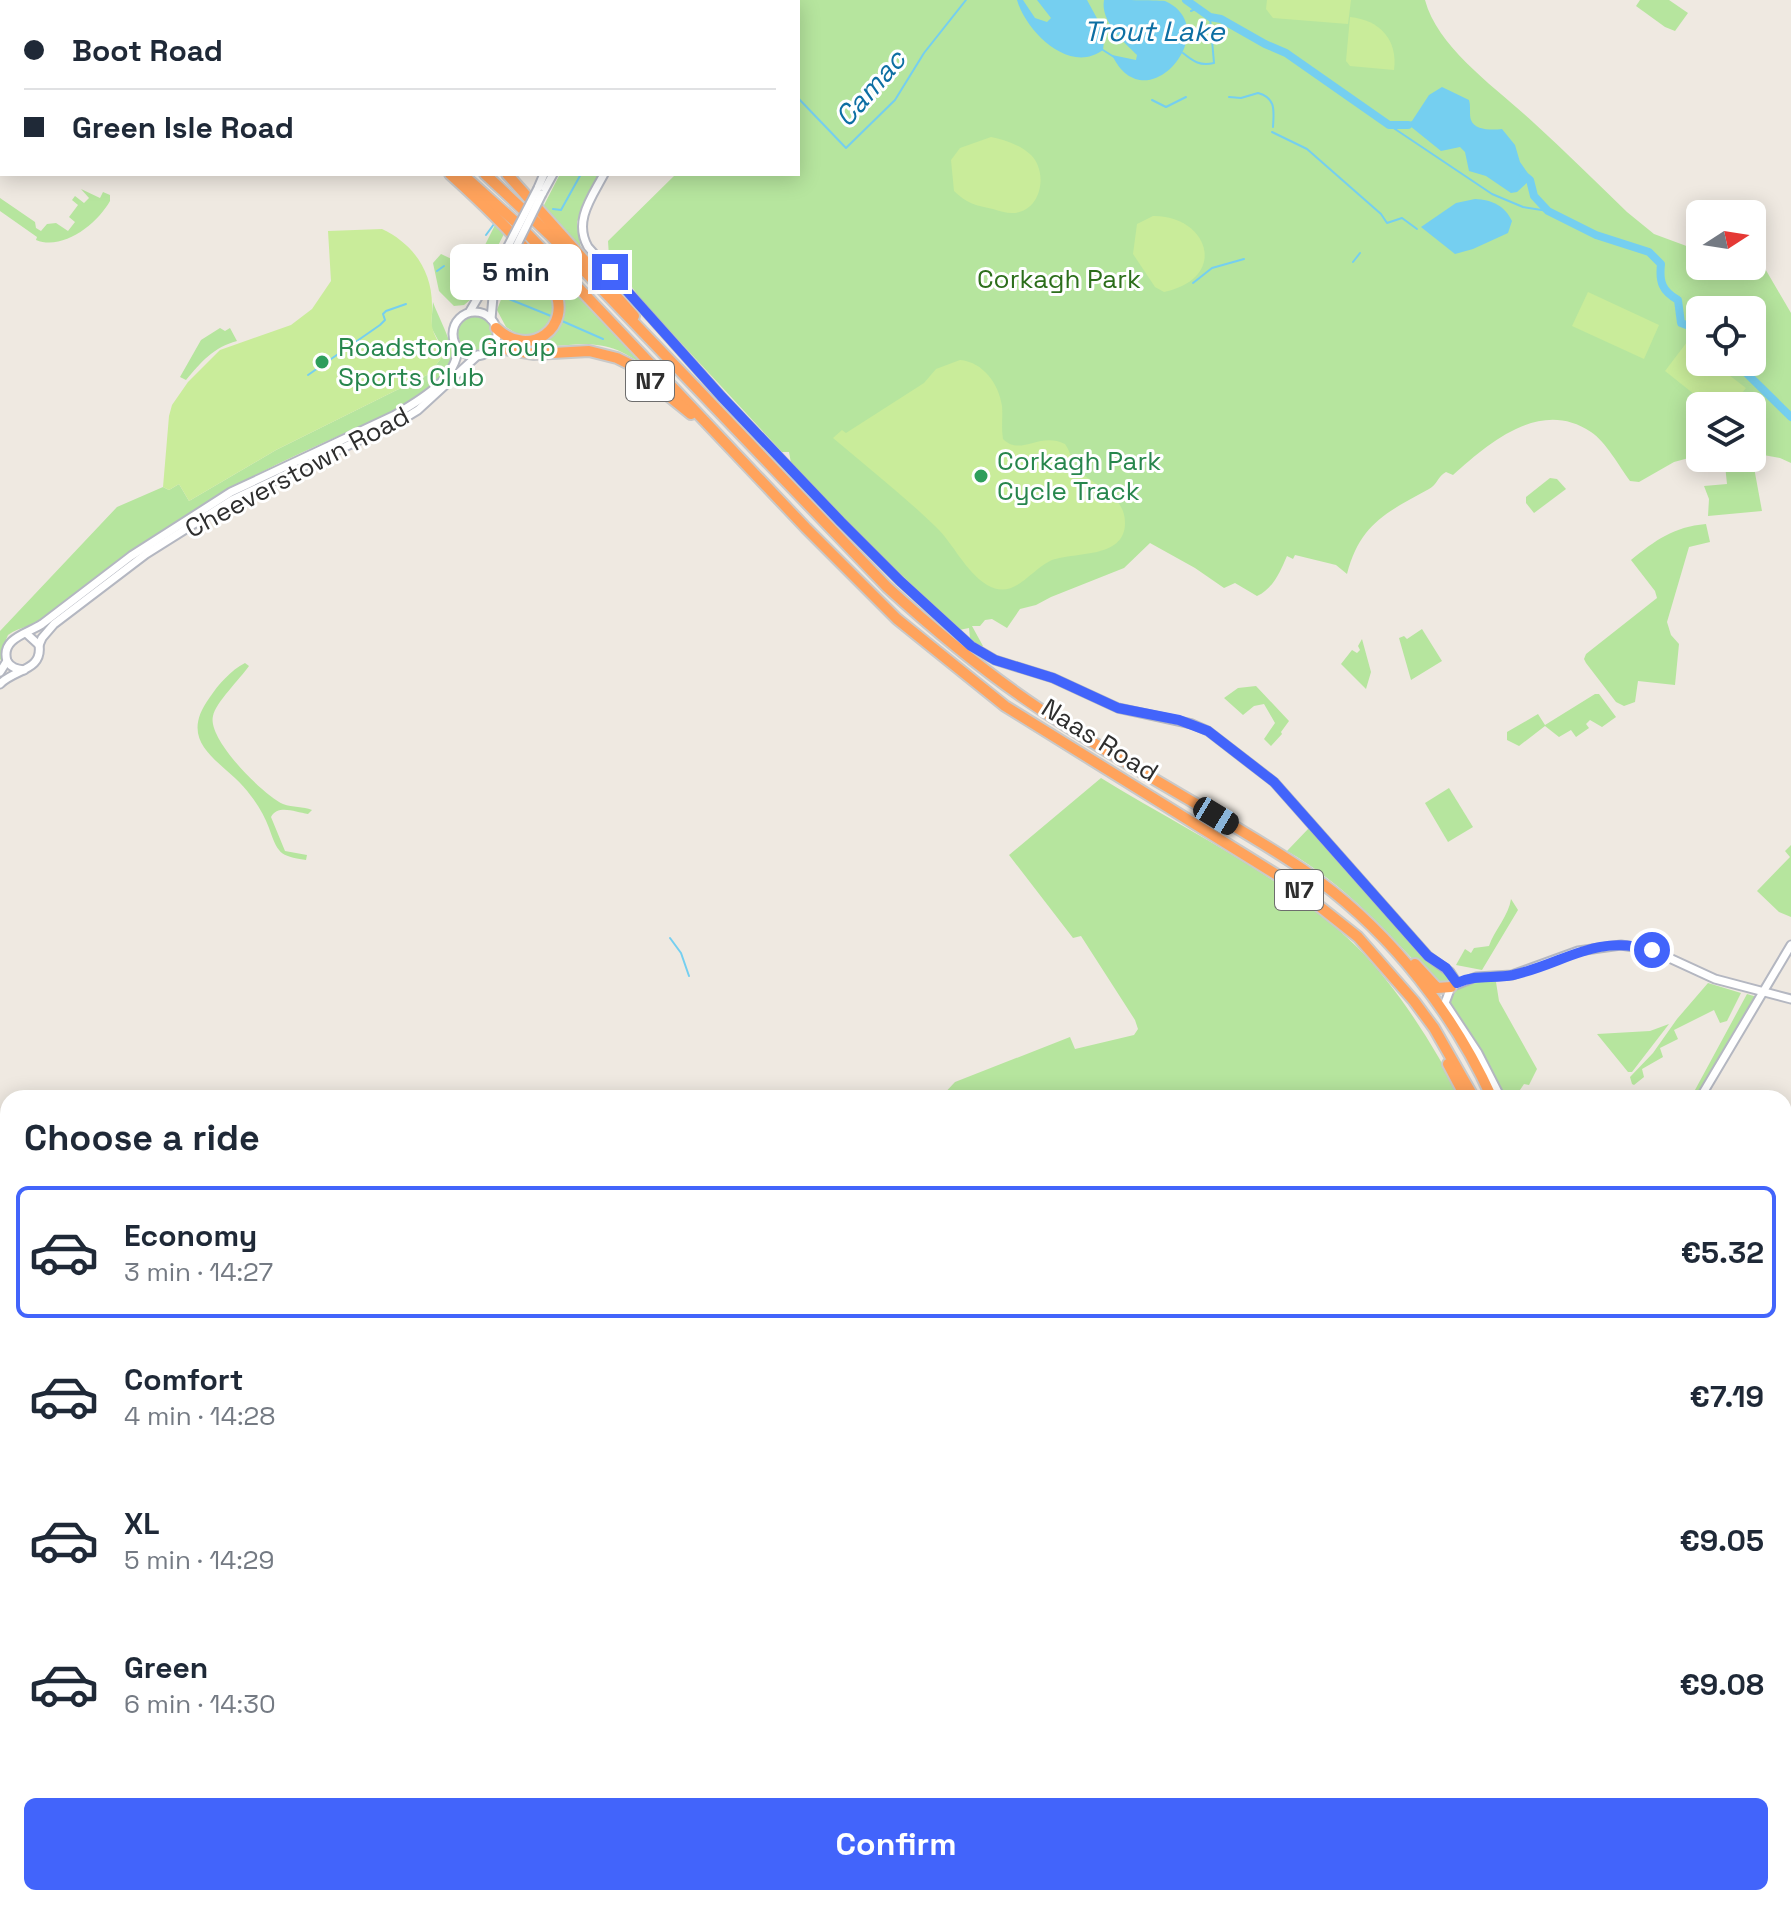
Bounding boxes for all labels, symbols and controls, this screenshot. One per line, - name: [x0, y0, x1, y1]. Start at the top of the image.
- water label: Trout Lake: [1083, 13, 1226, 49]
- text: Boot Road: [72, 31, 223, 70]
- water label: Camac: [827, 41, 914, 134]
- text: Green Isle Road: [72, 108, 294, 147]
- north arrow: [1686, 200, 1766, 280]
- map controls: [1686, 200, 1766, 472]
- callout: 5 min: [450, 244, 582, 300]
- route end: [592, 254, 628, 290]
- text: 5 min: [482, 255, 550, 289]
- park label: Corkagh Park: [977, 262, 1141, 296]
- button: locate: [1686, 296, 1766, 376]
- place label: Roadstone Group Sports Club: [338, 330, 556, 394]
- marker: Roadstone Group Sports Club: [313, 353, 331, 371]
- road number: N7: [626, 361, 674, 401]
- button: layers: [1686, 392, 1766, 472]
- street label: Cheeverstown Road: [179, 398, 415, 546]
- place label: Corkagh Park Cycle Track: [997, 444, 1161, 508]
- marker: Corkagh Park Cycle Track: [972, 467, 990, 485]
- street label: Naas Road: [1035, 691, 1165, 789]
- car: [1189, 793, 1243, 839]
- road number: N7: [1275, 870, 1323, 910]
- route start: [1634, 932, 1670, 968]
- text: Choose a ride: [24, 1115, 260, 1161]
- icon: car: [28, 1216, 100, 1288]
- text: Economy: [124, 1216, 257, 1255]
- text: €5.32: [1681, 1233, 1764, 1272]
- text: 3 min · 14:27: [124, 1255, 273, 1289]
- icon: car: [28, 1360, 100, 1432]
- text: Comfort: [124, 1360, 243, 1399]
- text: €7.19: [1690, 1377, 1764, 1416]
- text: 4 min · 14:28: [124, 1399, 275, 1433]
- icon: car: [28, 1504, 100, 1576]
- text: XL: [124, 1504, 160, 1543]
- text: €9.05: [1679, 1521, 1764, 1560]
- text: 5 min · 14:29: [124, 1543, 274, 1577]
- icon: car: [28, 1648, 100, 1720]
- text: Green: [124, 1648, 208, 1687]
- text: €9.08: [1679, 1665, 1764, 1704]
- text: 6 min · 14:30: [124, 1687, 276, 1721]
- button: Confirm: [24, 1798, 1768, 1890]

